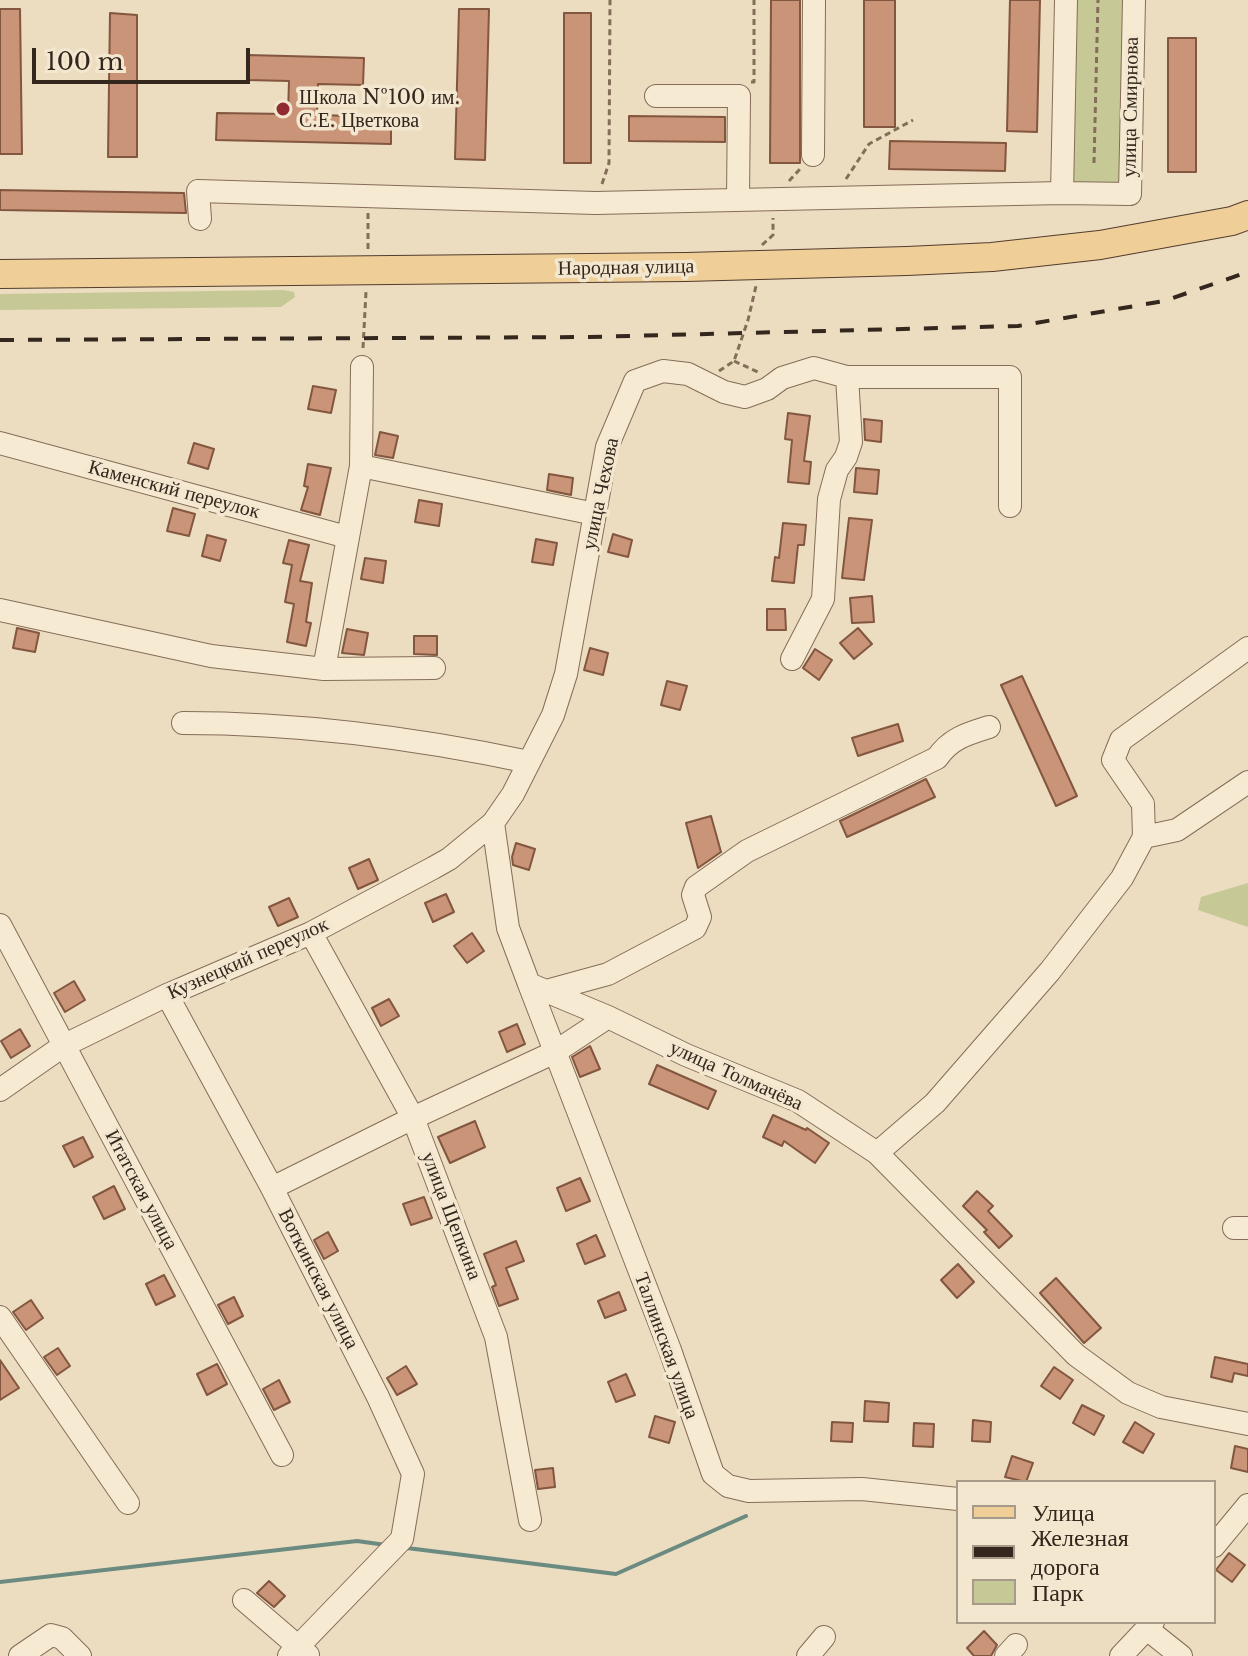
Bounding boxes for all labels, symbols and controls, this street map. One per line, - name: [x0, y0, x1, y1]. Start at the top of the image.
- scale bar: [36, 32, 254, 82]
- street label: улица Смирнова: [1118, 37, 1144, 177]
- text: 100 m: [46, 47, 124, 76]
- place label: Школа №100 им. С.Е. Цветкова: [299, 86, 460, 133]
- marker: Школа №100 им. С.Е. Цветкова: [274, 100, 292, 118]
- street label: Народная улица: [557, 255, 695, 281]
- street label: улица Чехова: [577, 436, 625, 552]
- street label: Каменский переулок: [86, 456, 262, 524]
- street label: Кузнецкий переулок: [164, 913, 332, 1005]
- street label: улица Толмачёва: [666, 1036, 806, 1116]
- street label: Итатская улица: [99, 1126, 183, 1254]
- street label: улица Щепкина: [416, 1149, 486, 1283]
- street label: Воткинская улица: [272, 1205, 364, 1353]
- street label: Таллинская улица: [628, 1270, 704, 1422]
- legend: [956, 1480, 1216, 1624]
- text: Улица: [1032, 1498, 1095, 1527]
- text: Железная дорога: [1031, 1523, 1129, 1581]
- text: Парк: [1032, 1578, 1084, 1607]

